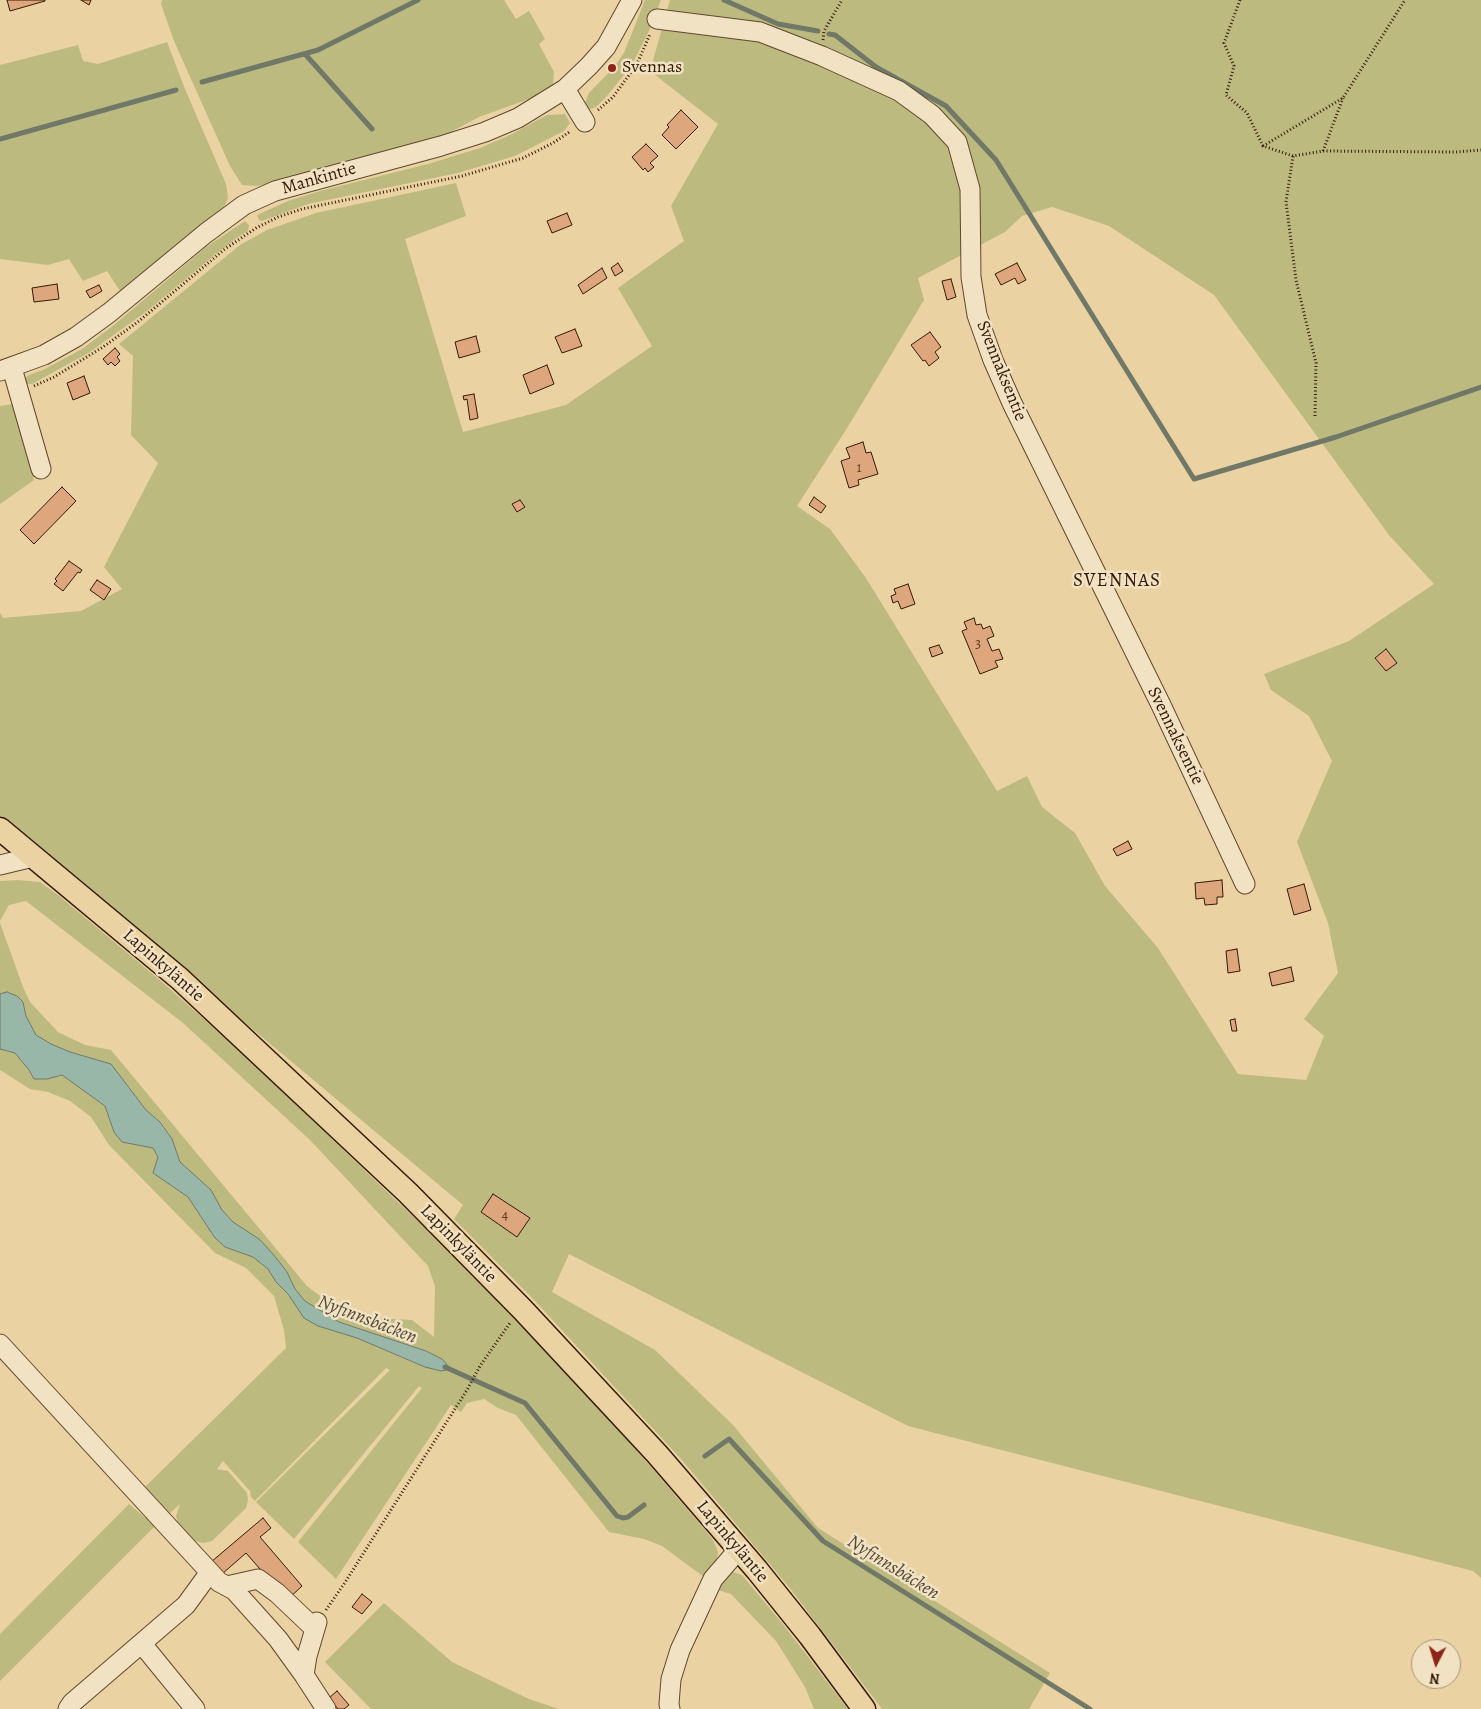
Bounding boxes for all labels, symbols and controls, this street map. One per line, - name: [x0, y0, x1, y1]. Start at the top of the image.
- place label: Svennas: [622, 57, 682, 79]
- marker: Svennas: [606, 62, 618, 74]
- street label: Mankintie: [279, 158, 359, 200]
- street label: Svennaksentie: [971, 318, 1031, 424]
- house number: 1: [856, 459, 862, 477]
- district label: SVENNAS: [1072, 570, 1162, 592]
- house number: 3: [975, 635, 981, 653]
- street label: Svennaksentie: [1142, 684, 1208, 788]
- street label: Lapinkyläntie: [118, 925, 208, 1007]
- street label: Lapinkyläntie: [415, 1200, 501, 1288]
- house number: 4: [502, 1206, 508, 1224]
- water label: Nyfinnsbäcken: [314, 1291, 420, 1349]
- street label: Lapinkyläntie: [691, 1497, 773, 1587]
- water label: Nyfinnsbäcken: [843, 1531, 943, 1605]
- north arrow: [1411, 1639, 1461, 1689]
- text: N: [1429, 1669, 1441, 1688]

